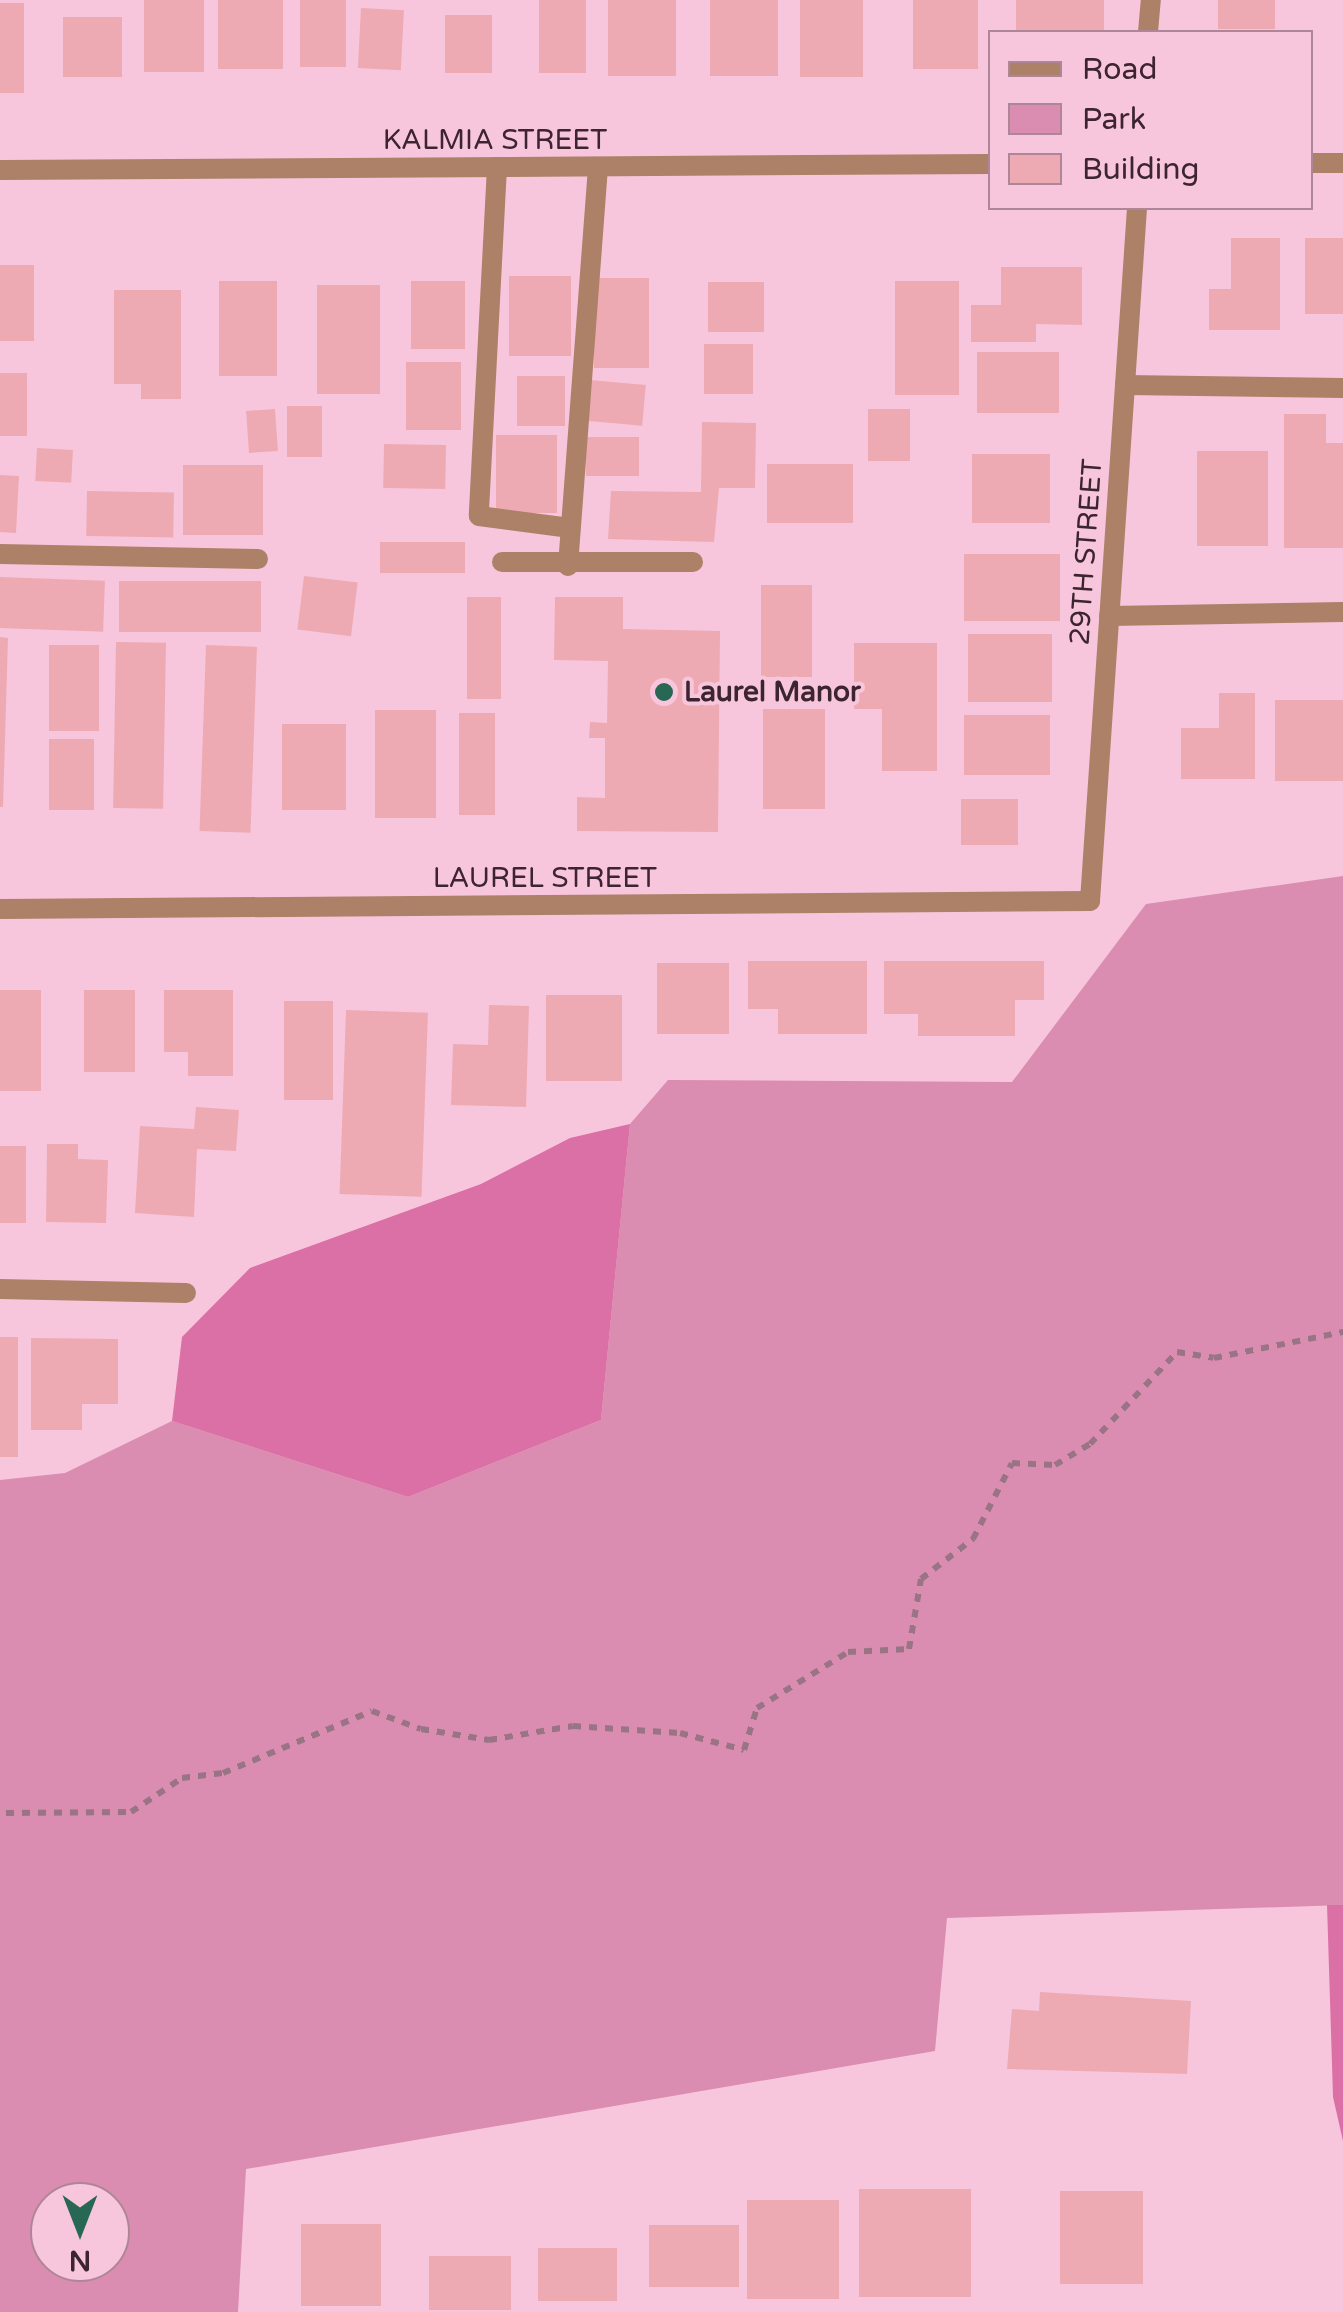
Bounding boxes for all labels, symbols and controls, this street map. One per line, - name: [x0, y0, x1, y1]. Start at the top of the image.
- legend: [988, 30, 1313, 210]
- text: Road: [1082, 51, 1157, 88]
- text: Park: [1082, 101, 1146, 138]
- street label: KALMIA STREET: [383, 123, 607, 157]
- text: Building: [1082, 151, 1199, 188]
- street label: 29TH STREET: [1063, 458, 1109, 646]
- place label: Laurel Manor: [684, 675, 861, 709]
- marker: Laurel Manor: [653, 681, 675, 703]
- street label: LAUREL STREET: [433, 861, 657, 895]
- north arrow: [30, 2182, 130, 2282]
- text: N: [69, 2243, 91, 2277]

